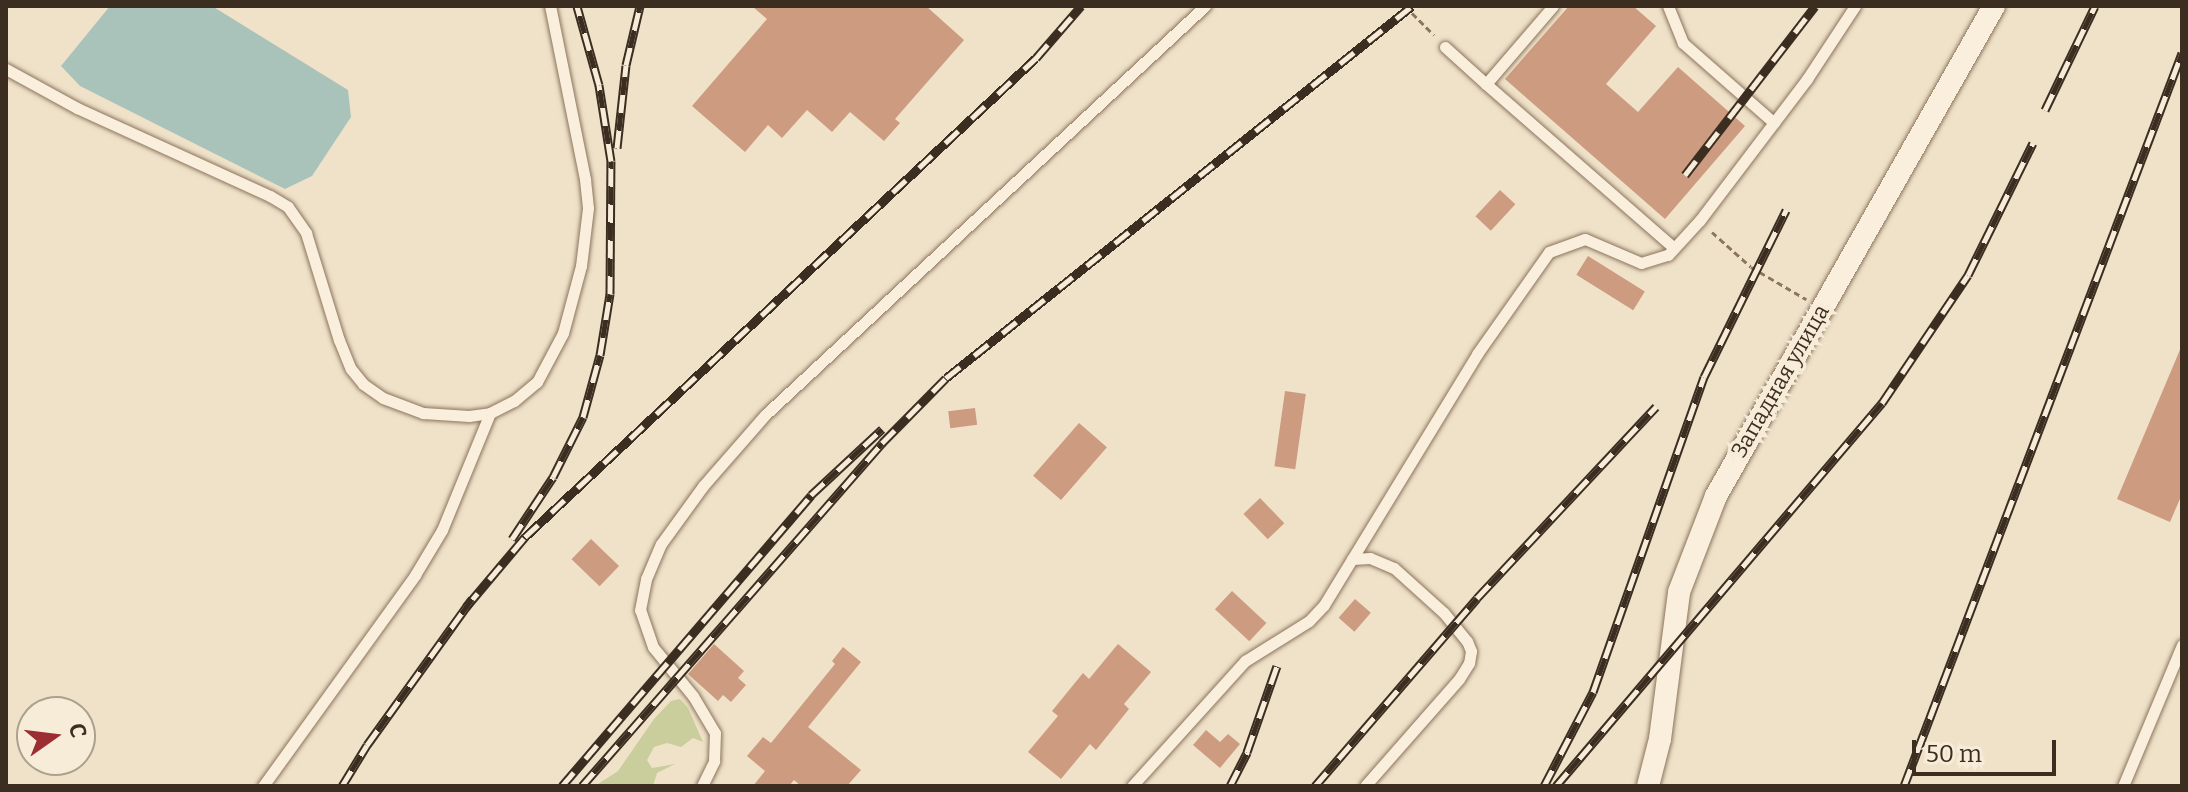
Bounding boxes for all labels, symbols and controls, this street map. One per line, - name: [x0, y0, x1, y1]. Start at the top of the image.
- street label: Западная улица: [1726, 300, 1834, 462]
- north arrow: [16, 696, 96, 776]
- text: С: [63, 721, 93, 741]
- scale bar: [1916, 724, 2060, 774]
- text: 50 m: [1926, 740, 1982, 768]

